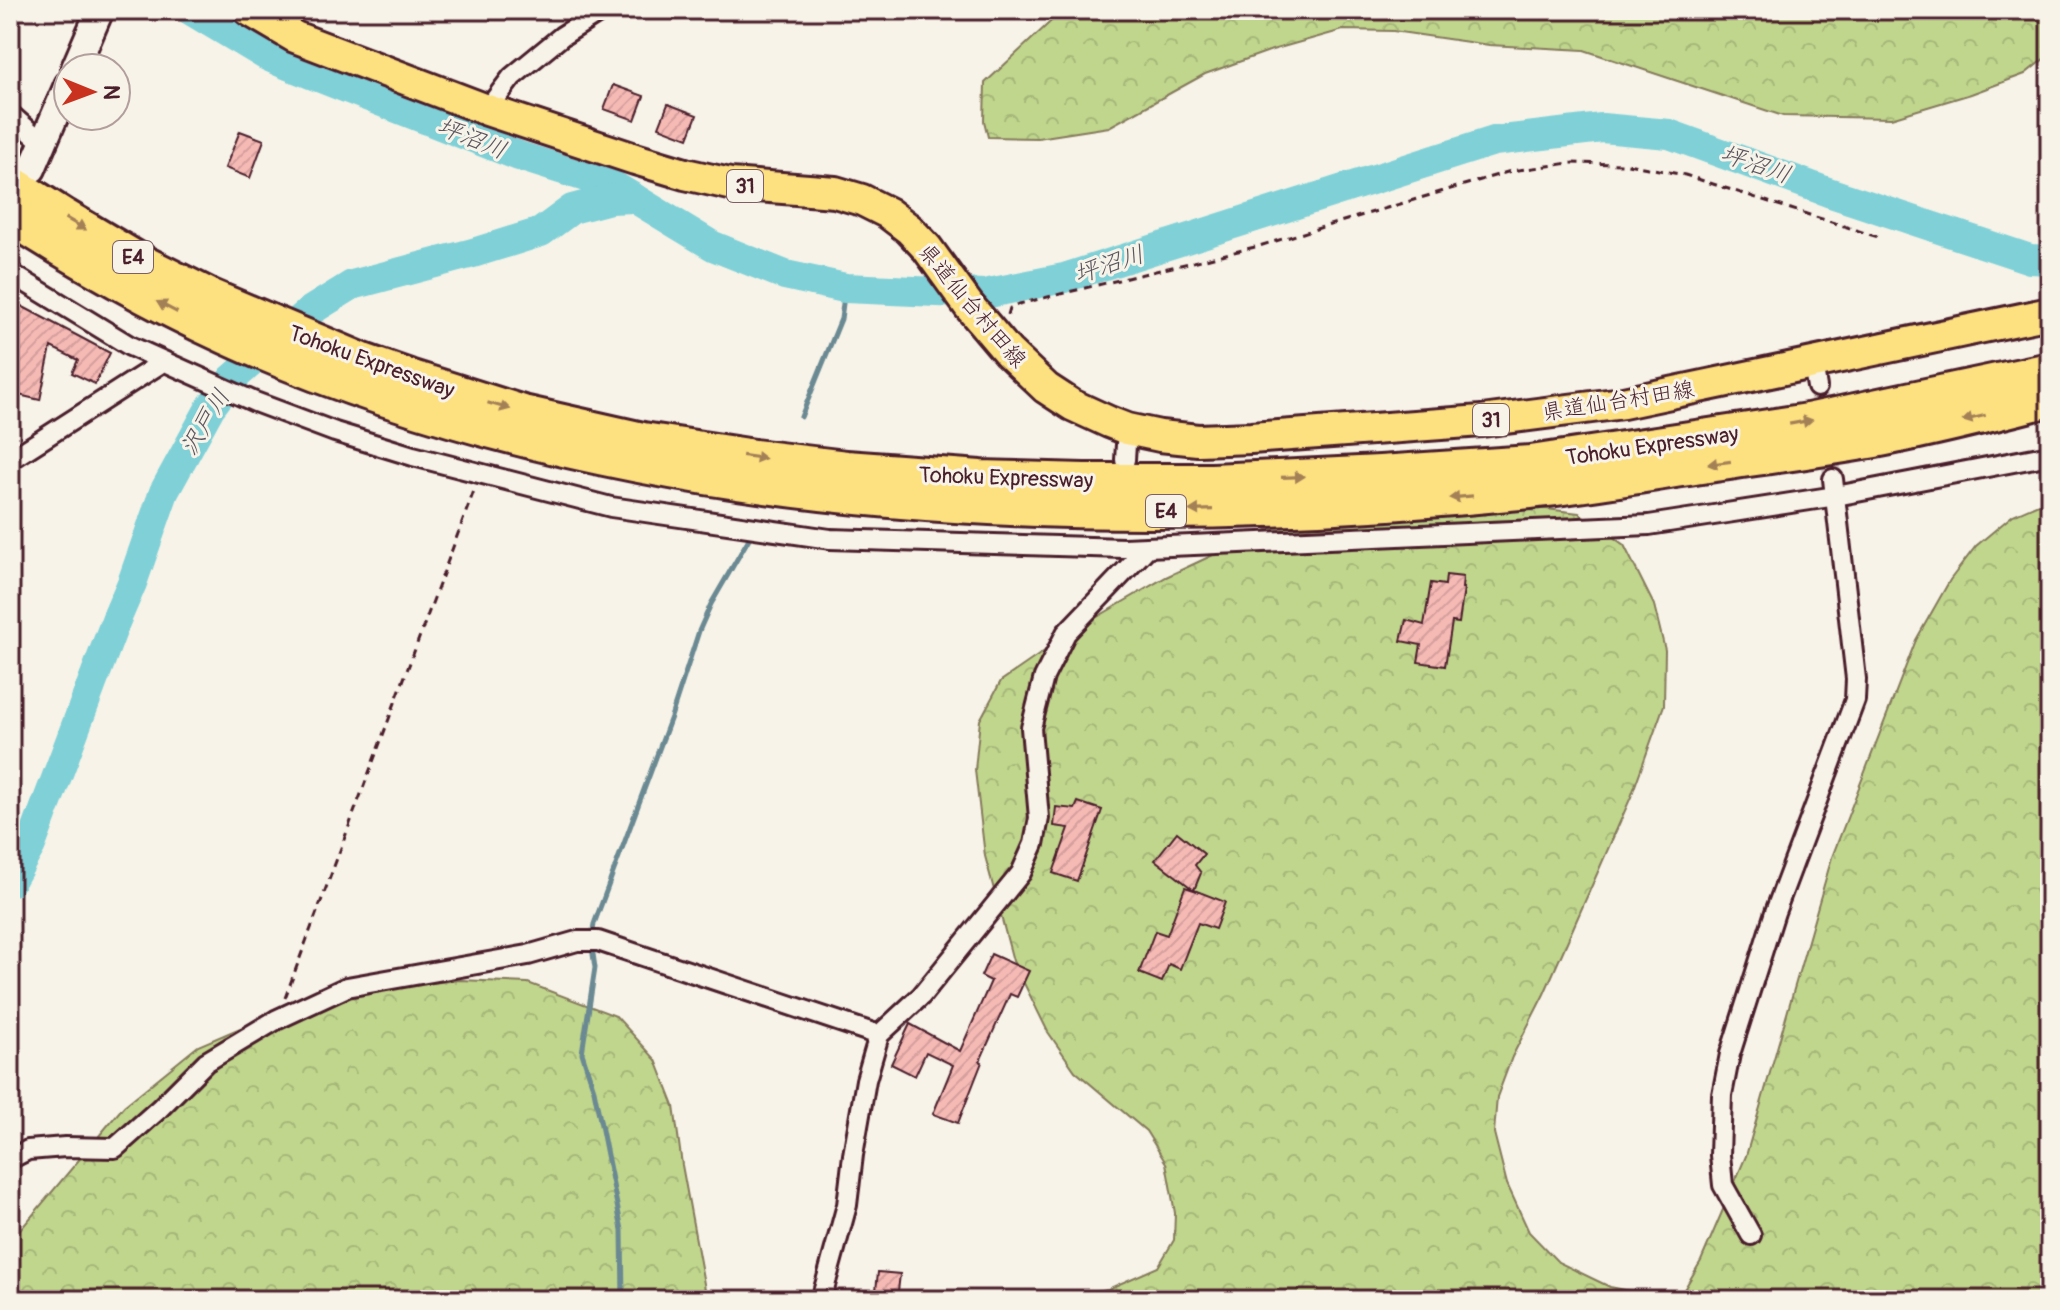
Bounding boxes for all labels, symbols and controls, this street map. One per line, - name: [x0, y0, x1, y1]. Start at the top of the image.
- north arrow: [52, 52, 132, 132]
- text: N: [97, 85, 125, 100]
- water label: 坪沼川: [433, 112, 511, 165]
- water label: 坪沼川: [1717, 139, 1795, 190]
- road number: 31: [727, 170, 763, 202]
- one-way arrow: [65, 217, 87, 231]
- street label: 県道仙台村田線: [912, 238, 1032, 374]
- water label: 坪沼川: [1070, 240, 1148, 289]
- road number: E4: [113, 241, 153, 273]
- one-way arrow: [156, 301, 178, 315]
- street label: Tohoku Expressway: [285, 319, 458, 405]
- street label: 県道仙台村田線: [1540, 375, 1696, 427]
- water label: 沢戸川: [174, 384, 236, 461]
- one-way arrow: [488, 400, 512, 413]
- road number: 31: [1473, 404, 1509, 436]
- one-way arrow: [1962, 412, 1987, 424]
- one-way arrow: [1789, 416, 1814, 428]
- street label: Tohoku Expressway: [1564, 420, 1740, 472]
- one-way arrow: [742, 451, 767, 464]
- one-way arrow: [1706, 457, 1731, 470]
- street label: Tohoku Expressway: [918, 461, 1094, 495]
- one-way arrow: [1281, 471, 1306, 484]
- one-way arrow: [1448, 491, 1473, 504]
- road number: E4: [1146, 495, 1186, 527]
- one-way arrow: [1188, 504, 1213, 517]

